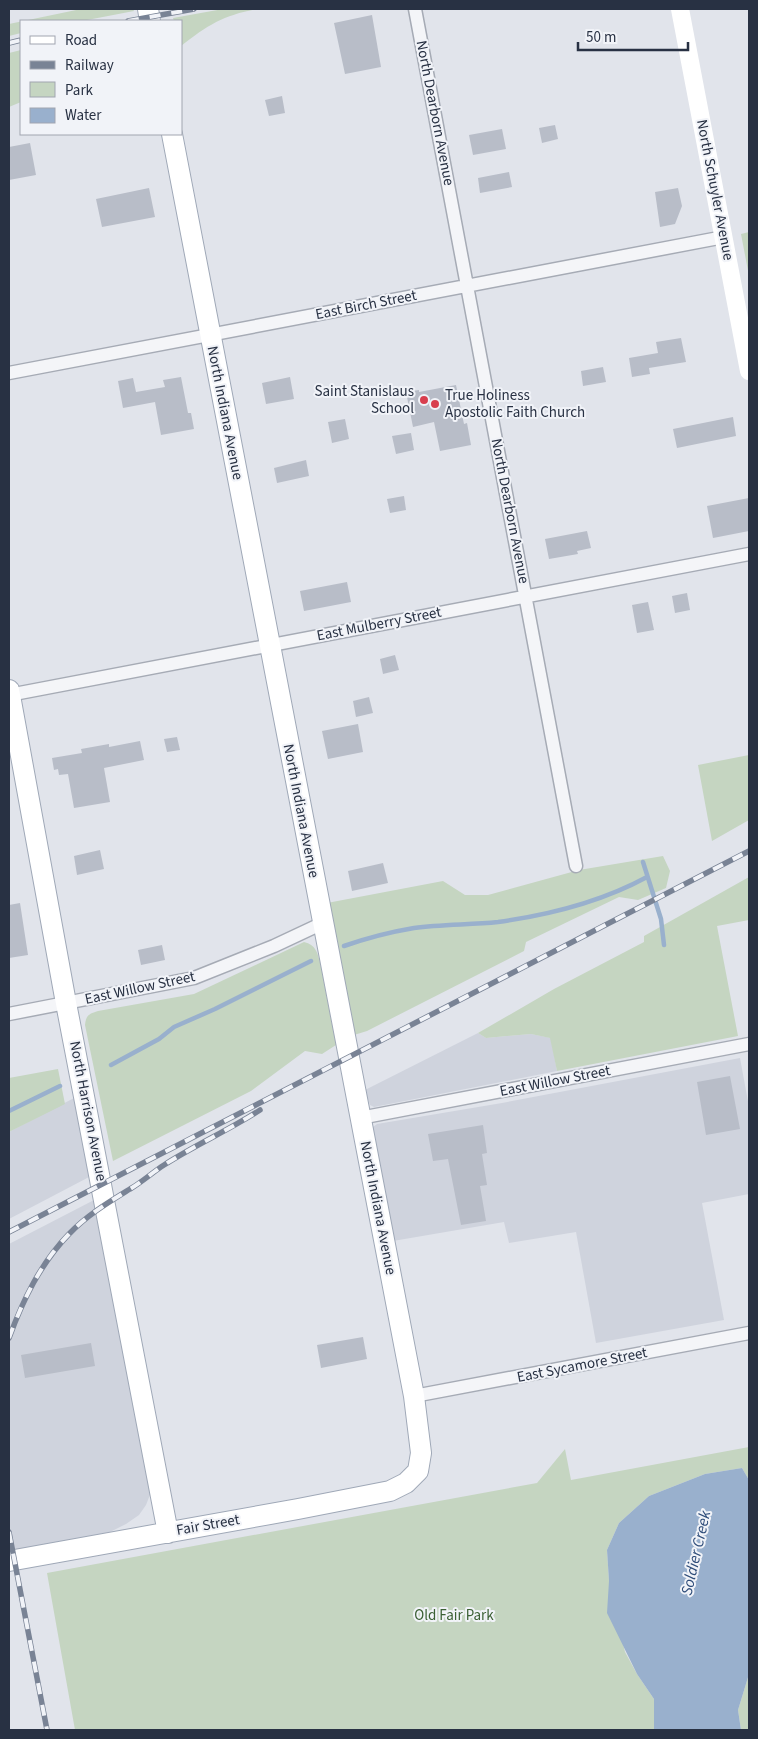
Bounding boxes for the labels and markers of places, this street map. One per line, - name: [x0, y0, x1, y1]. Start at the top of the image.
- place label: Saint Stanislaus School: [314, 381, 414, 419]
- place label: True Holiness Apostolic Faith Church: [445, 385, 585, 423]
- marker: Saint Stanislaus School: [418, 394, 430, 406]
- marker: True Holiness Apostolic Faith Church: [429, 398, 441, 410]

